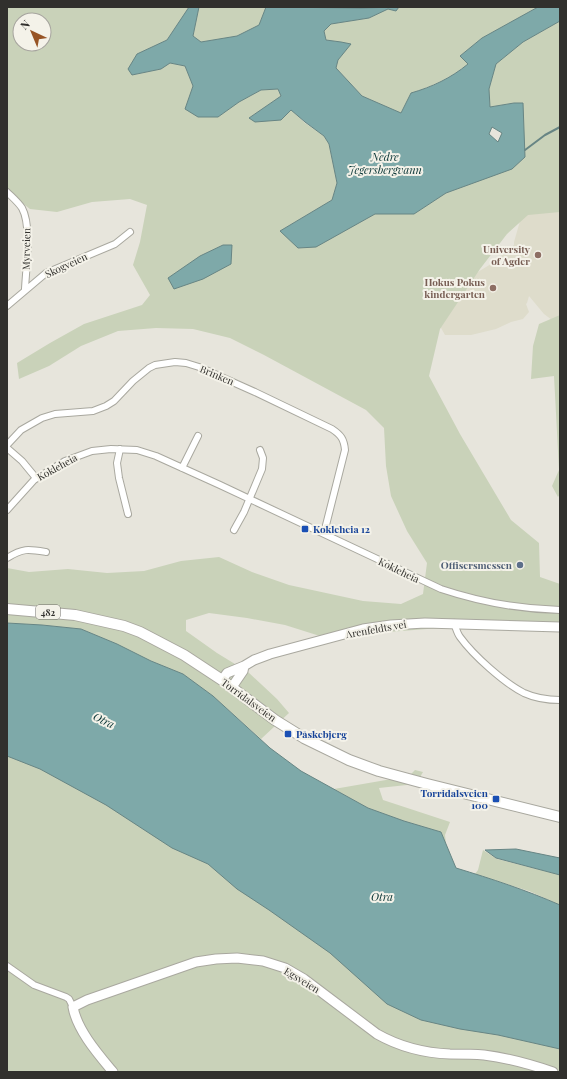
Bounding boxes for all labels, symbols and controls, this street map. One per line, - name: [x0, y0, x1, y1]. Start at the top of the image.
- north arrow: [12, 12, 52, 52]
- text: N: [17, 16, 33, 33]
- water label: Nedre Jegersbergvann: [348, 149, 422, 177]
- street label: Myrveien: [19, 228, 33, 270]
- place label: University of Agder: [483, 242, 531, 268]
- street label: Skogveien: [43, 249, 89, 281]
- marker: University of Agder: [533, 250, 543, 260]
- place label: Hokus Pokus kindergarten: [424, 275, 486, 301]
- marker: Hokus Pokus kindergarten: [488, 283, 498, 293]
- street label: Brinken: [198, 362, 236, 388]
- street label: Kokleheia: [34, 450, 80, 484]
- place label: Kokleheia 12: [313, 522, 370, 536]
- marker: Kokleheia 12: [300, 524, 310, 534]
- street label: Kokleheia: [376, 554, 422, 586]
- place label: Offisersmessen: [441, 558, 513, 572]
- marker: Offisersmessen: [515, 560, 525, 570]
- road number: 482: [36, 605, 60, 619]
- street label: Arenfeldts vei: [344, 617, 408, 641]
- street label: Torridalsveien: [219, 675, 279, 725]
- water label: Otra: [91, 708, 117, 732]
- place label: Påskebjerg: [296, 727, 347, 741]
- marker: Påskebjerg: [283, 729, 293, 739]
- place label: Torridalsveien 100: [420, 786, 489, 812]
- marker: Torridalsveien 100: [491, 794, 501, 804]
- water label: Otra: [371, 889, 393, 904]
- street label: Egsveien: [281, 964, 323, 996]

